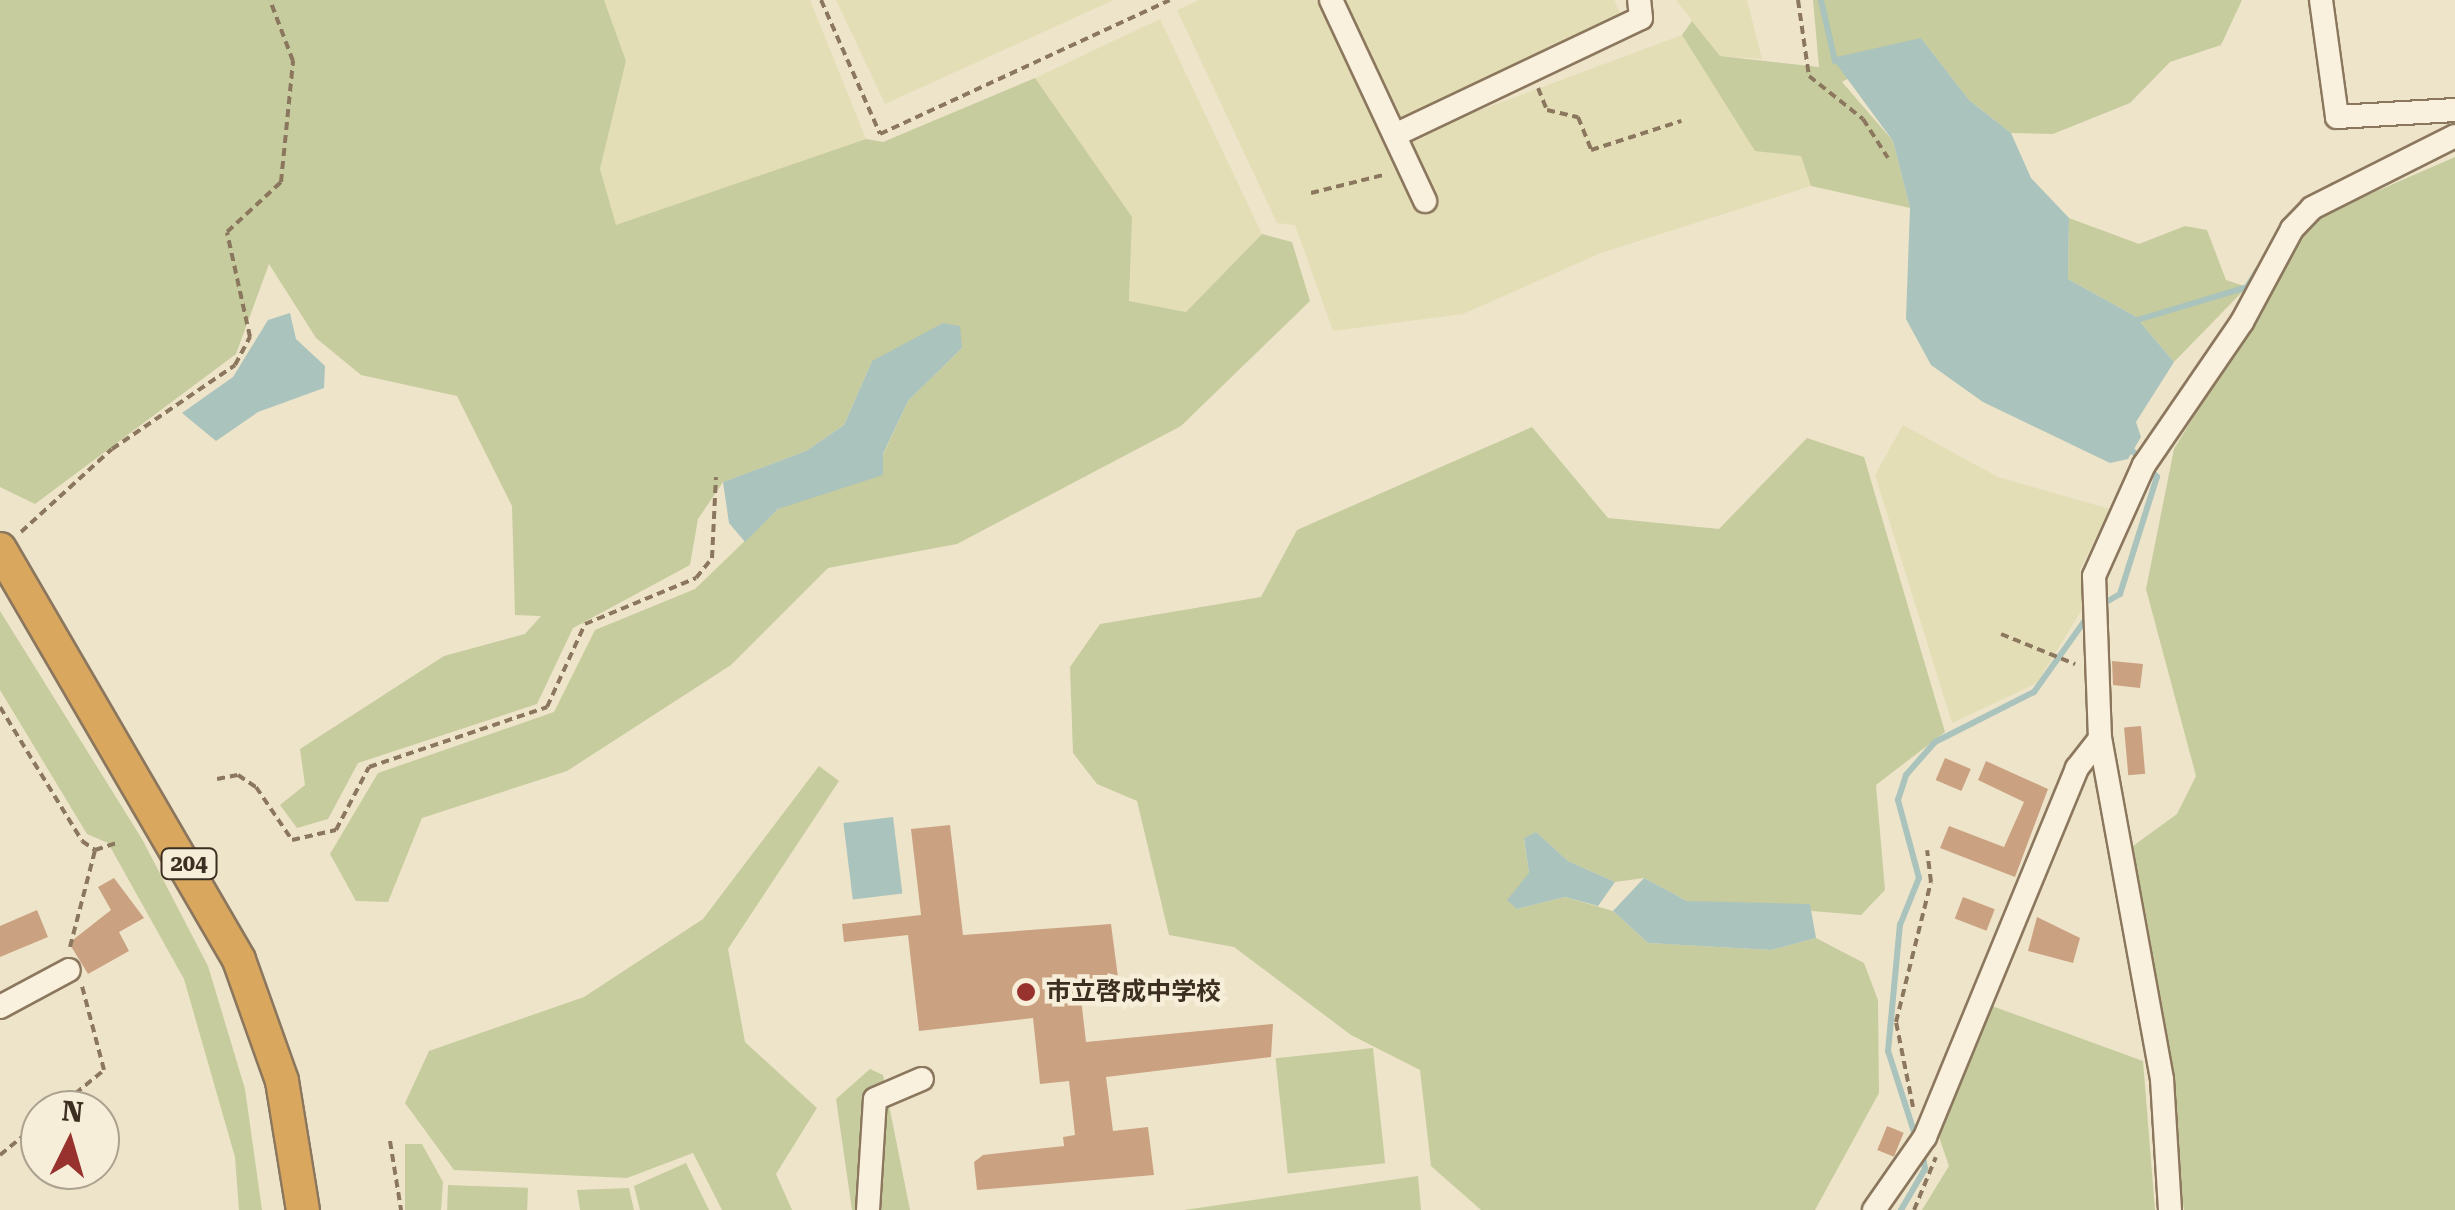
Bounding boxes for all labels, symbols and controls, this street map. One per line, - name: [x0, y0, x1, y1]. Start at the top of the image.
- road number: 204: [159, 847, 219, 881]
- place label: 市立啓成中学校: [1046, 977, 1221, 1007]
- marker: 市立啓成中学校: [1015, 981, 1037, 1003]
- north arrow: [20, 1090, 120, 1190]
- text: N: [60, 1094, 85, 1129]

